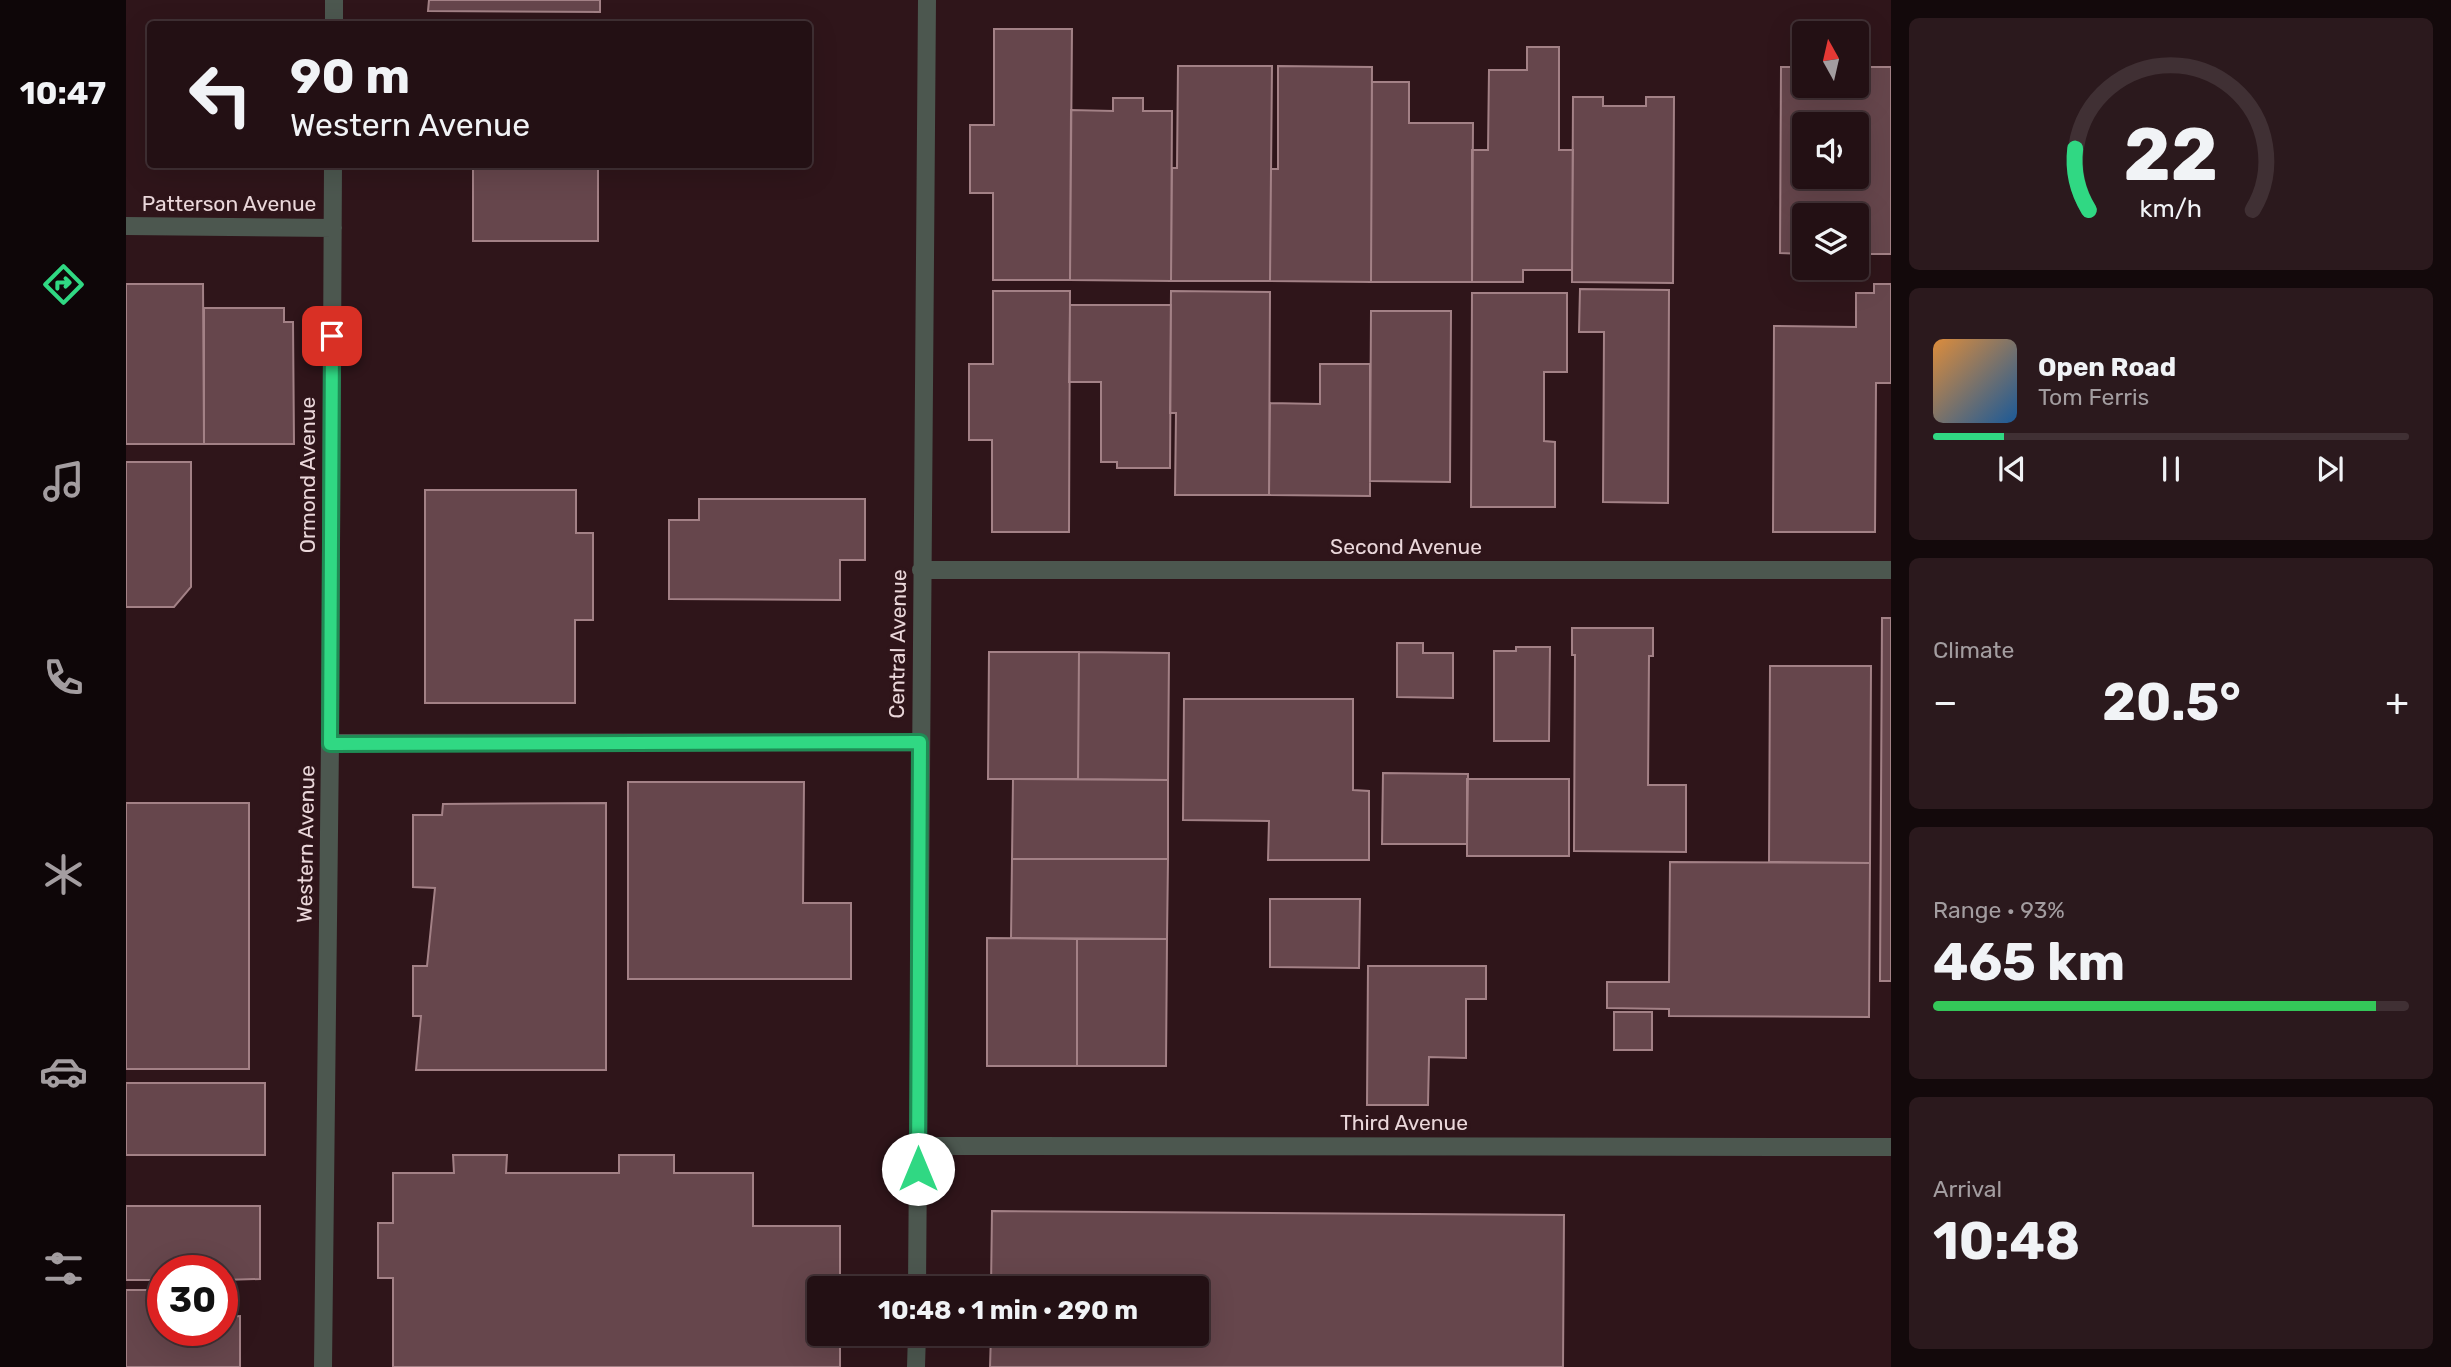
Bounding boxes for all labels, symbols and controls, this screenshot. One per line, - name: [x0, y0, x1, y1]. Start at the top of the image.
- north arrow: [1792, 21, 1869, 98]
- map controls: [1792, 21, 1869, 280]
- text: 90 m: [290, 47, 410, 105]
- icon: left: [175, 49, 266, 140]
- text: 10:47: [20, 74, 106, 112]
- text: Western Avenue: [290, 106, 530, 144]
- button: sound: [1792, 112, 1869, 189]
- text: 22: [2124, 112, 2218, 198]
- street label: Patterson Avenue: [142, 191, 316, 216]
- text: km/h: [2140, 194, 2202, 223]
- button: layers: [1792, 203, 1869, 280]
- icon: directions: [39, 260, 88, 309]
- pin: [302, 306, 362, 366]
- icon: arrive: [313, 317, 351, 355]
- text: Open Road: [2038, 352, 2176, 383]
- text: Tom Ferris: [2038, 383, 2149, 411]
- street label: Ormond Avenue: [295, 397, 320, 553]
- icon: previous: [1993, 450, 2031, 488]
- icon: pause: [2152, 450, 2190, 488]
- icon: next: [2311, 450, 2349, 488]
- icon: music: [39, 457, 88, 506]
- street label: Second Avenue: [1330, 534, 1482, 559]
- street label: Central Avenue: [884, 569, 911, 719]
- text: Climate: [1933, 636, 2014, 664]
- icon: phone: [39, 653, 88, 702]
- text: 20.5°: [2102, 671, 2241, 733]
- text: −: [1933, 679, 1958, 725]
- text: +: [2385, 679, 2409, 725]
- street label: Western Avenue: [292, 765, 319, 923]
- icon: climate: [39, 850, 88, 899]
- text: Range · 93%: [1933, 896, 2065, 924]
- text: 465 km: [1933, 931, 2125, 993]
- icon: car: [39, 1047, 88, 1096]
- street label: Third Avenue: [1340, 1110, 1468, 1135]
- position arrow: [881, 1132, 955, 1206]
- text: Arrival: [1933, 1175, 2002, 1203]
- text: 10:48: [1933, 1210, 2080, 1272]
- icon: filters: [39, 1244, 88, 1293]
- speed limit sign: 30: [147, 1255, 238, 1346]
- text: 10:48 · 1 min · 290 m: [878, 1295, 1138, 1326]

